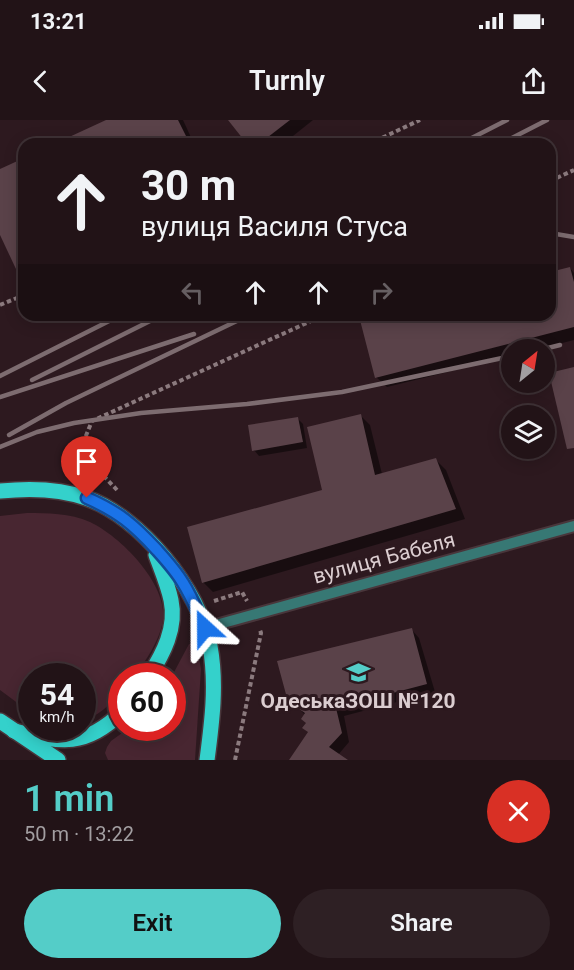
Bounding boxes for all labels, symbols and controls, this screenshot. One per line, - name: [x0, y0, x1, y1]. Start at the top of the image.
- text: 13:21: [30, 9, 87, 34]
- icon: back: [24, 65, 57, 98]
- text: Turnly: [249, 65, 325, 97]
- icon: share: [517, 65, 550, 98]
- text: 30 m: [141, 161, 236, 210]
- icon: ahead: [42, 162, 120, 240]
- text: вулиця Василя Стуса: [141, 211, 408, 243]
- icon: left: [176, 276, 209, 309]
- icon: ahead: [239, 276, 272, 309]
- icon: ahead: [302, 276, 335, 309]
- icon: right: [365, 276, 398, 309]
- north arrow: [501, 339, 555, 393]
- map controls: [501, 339, 555, 459]
- button: layers: [501, 405, 555, 459]
- pin: [61, 436, 112, 498]
- icon: arrive: [70, 445, 103, 478]
- street label: вулиця Бабеля: [310, 528, 458, 588]
- position arrow: [173, 596, 237, 660]
- school or university icon: ОдеськаЗОШ №120: [345, 660, 371, 686]
- speed limit sign: 60: [108, 663, 186, 741]
- text: 54: [40, 677, 74, 712]
- place label: ОдеськаЗОШ №120: [261, 689, 456, 713]
- text: km/h: [39, 708, 75, 726]
- text: 1 min: [24, 778, 114, 820]
- button: close: [487, 780, 550, 843]
- text: 50 m · 13:22: [24, 822, 134, 846]
- button: Exit: [24, 889, 281, 958]
- button: Share: [293, 889, 550, 958]

